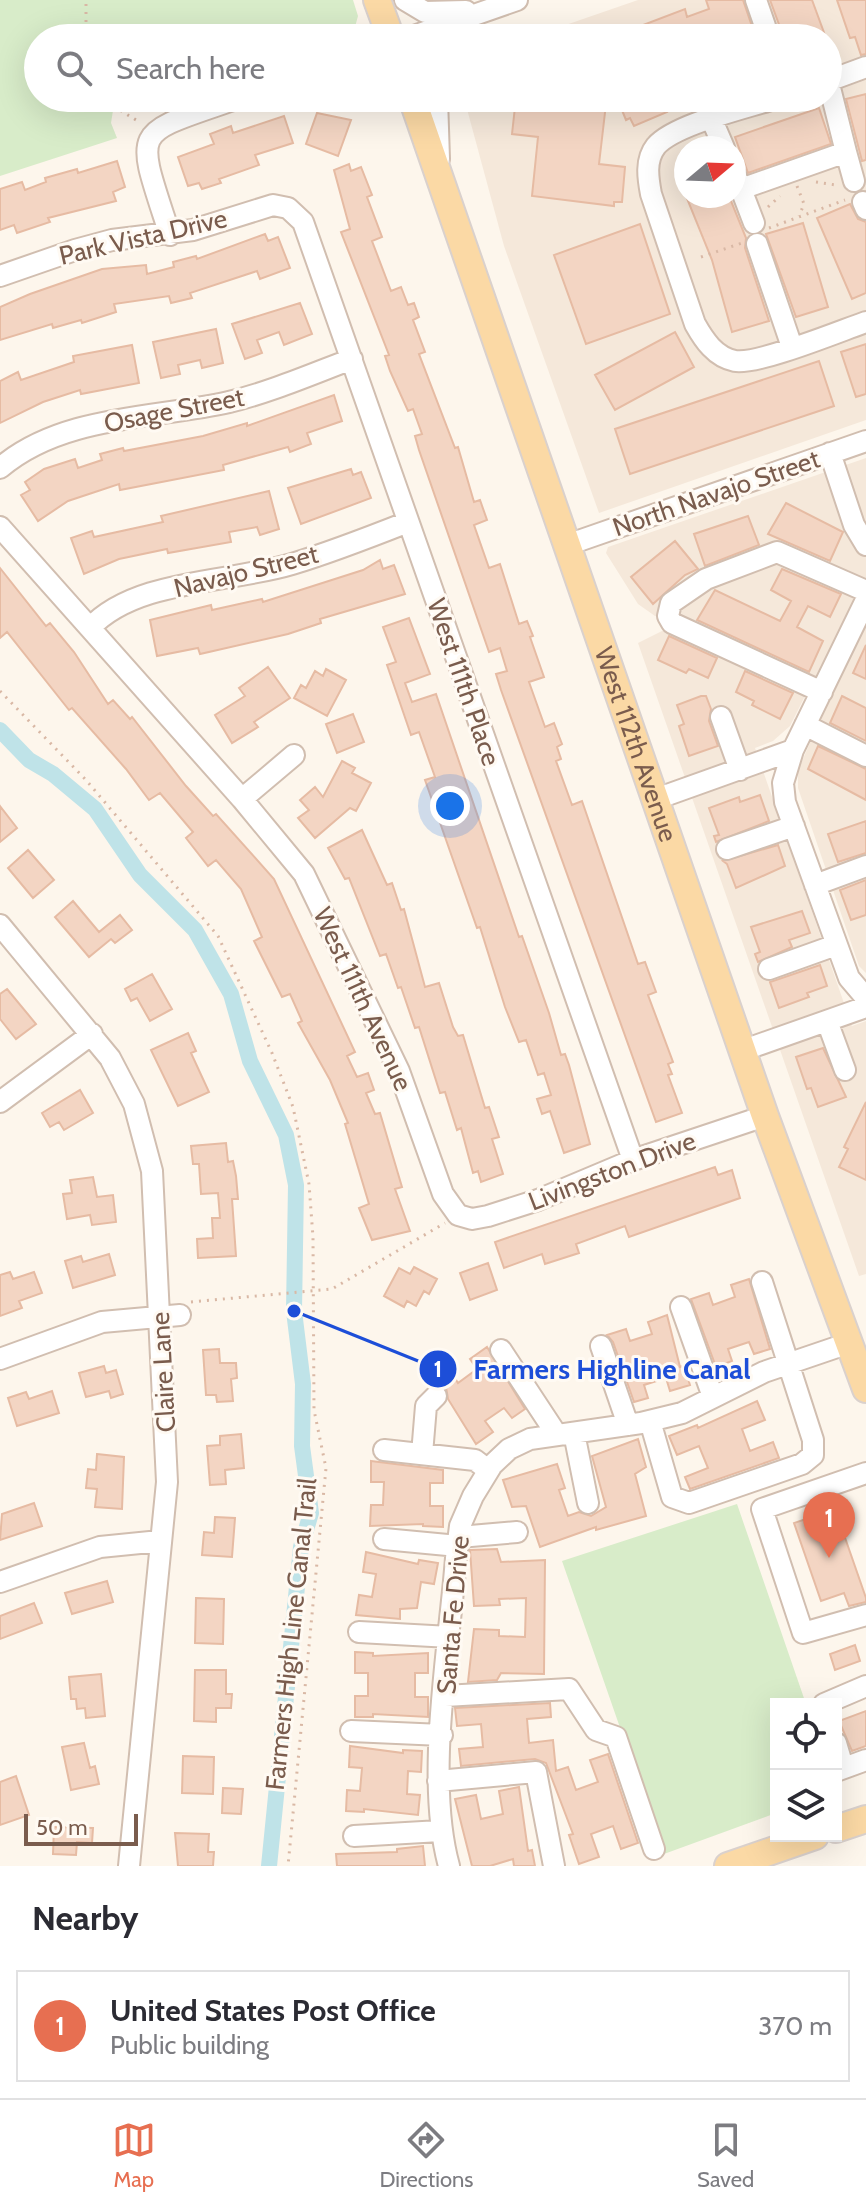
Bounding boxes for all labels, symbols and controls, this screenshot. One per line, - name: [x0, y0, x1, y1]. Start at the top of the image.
- search box: [24, 24, 842, 112]
- icon: search: [52, 46, 96, 90]
- text: Search here: [116, 50, 265, 87]
- north arrow: [674, 136, 746, 208]
- street label: Park Vista Drive: [56, 202, 230, 272]
- street label: Osage Street: [101, 381, 247, 439]
- street label: North Navajo Street: [608, 443, 824, 543]
- street label: Navajo Street: [170, 538, 322, 604]
- street label: West 111th Place: [420, 594, 508, 770]
- street label: West 112th Avenue: [588, 643, 685, 846]
- your location: [430, 786, 470, 826]
- street label: West 111th Avenue: [306, 902, 420, 1096]
- street label: Livingston Drive: [524, 1124, 700, 1218]
- street label: Claire Lane: [144, 1311, 182, 1433]
- callout: Farmers Highline Canal: [418, 1343, 767, 1395]
- text: Farmers Highline Canal: [473, 1352, 751, 1386]
- text: 1: [434, 1354, 442, 1383]
- street label: Farmers High Line Canal Trail: [259, 1476, 323, 1792]
- pin: 1: [803, 1492, 855, 1558]
- street label: Santa Fe Drive: [430, 1534, 476, 1696]
- map controls: [770, 1698, 842, 1842]
- button: locate: [770, 1698, 842, 1770]
- button: layers: [770, 1770, 842, 1842]
- scale bar: [24, 1810, 138, 1846]
- text: 50 m: [36, 1814, 88, 1841]
- text: Nearby: [32, 1897, 139, 1939]
- text: United States Post Office: [110, 1992, 436, 2029]
- text: 1: [55, 2010, 65, 2042]
- text: 370 m: [758, 2010, 832, 2042]
- text: Public building: [110, 2029, 269, 2061]
- tab: Map: [112, 2118, 156, 2193]
- tab: Directions: [379, 2118, 473, 2193]
- tab: Saved: [697, 2118, 754, 2193]

